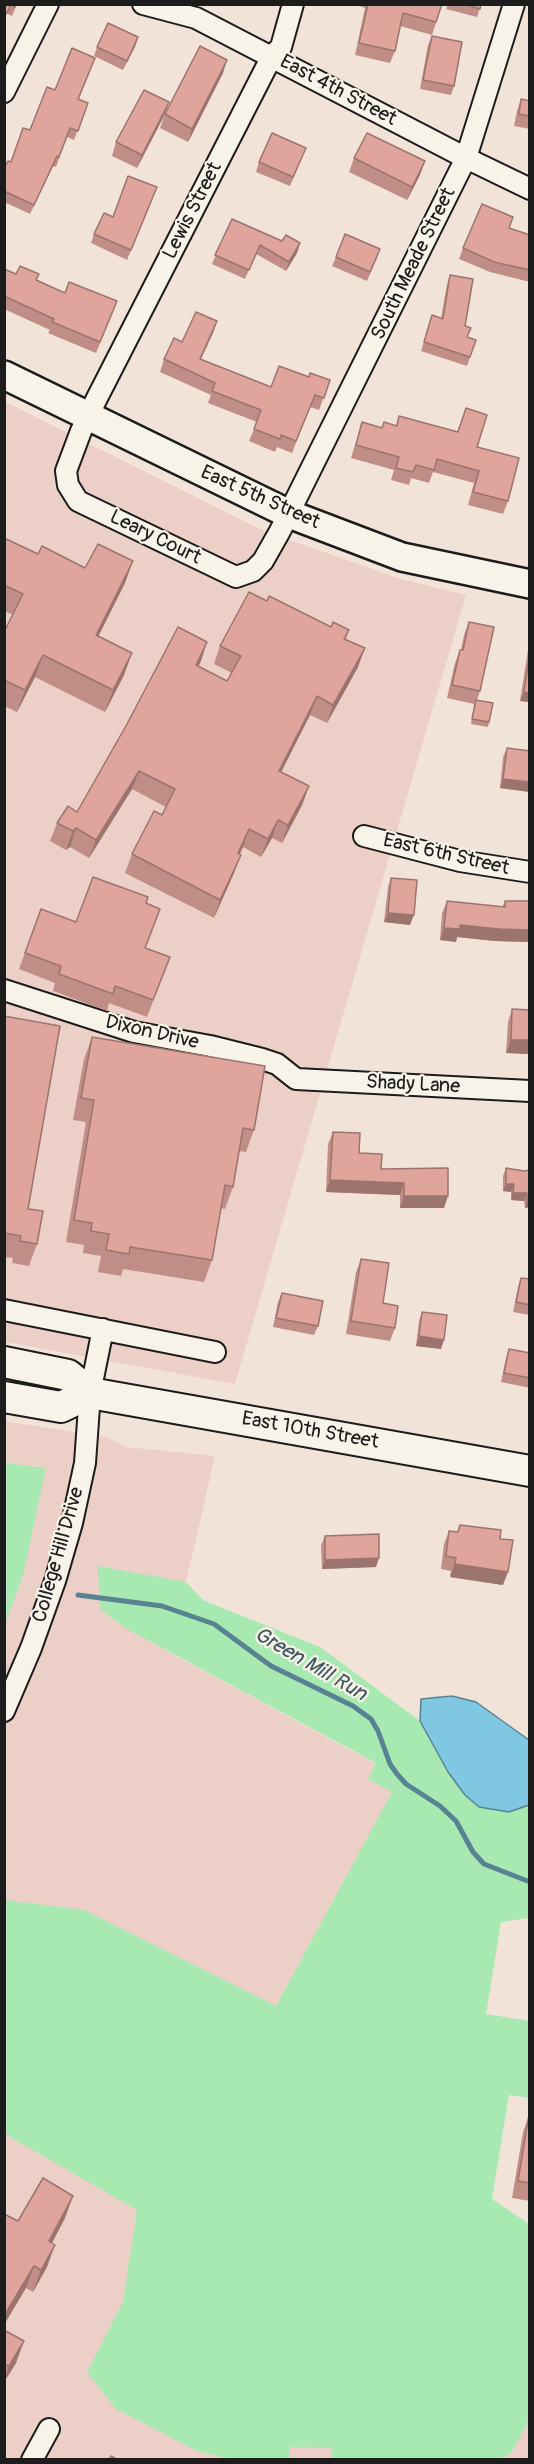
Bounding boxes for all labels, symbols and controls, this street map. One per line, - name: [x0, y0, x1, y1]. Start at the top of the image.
- street label: East 4th Street: [276, 50, 400, 132]
- street label: Lewis Street: [158, 158, 228, 264]
- street label: South Meade Street: [367, 184, 461, 344]
- street label: East 5th Street: [197, 461, 323, 535]
- street label: Leary Court: [105, 506, 205, 570]
- street label: East 6th Street: [381, 829, 511, 881]
- street label: Dixon Drive: [103, 1011, 201, 1055]
- street label: Shady Lane: [365, 1071, 461, 1099]
- street label: East 10th Street: [240, 1407, 380, 1455]
- street label: College Hill Drive: [28, 1485, 90, 1625]
- water label: Green Mill Run: [249, 1623, 371, 1707]

